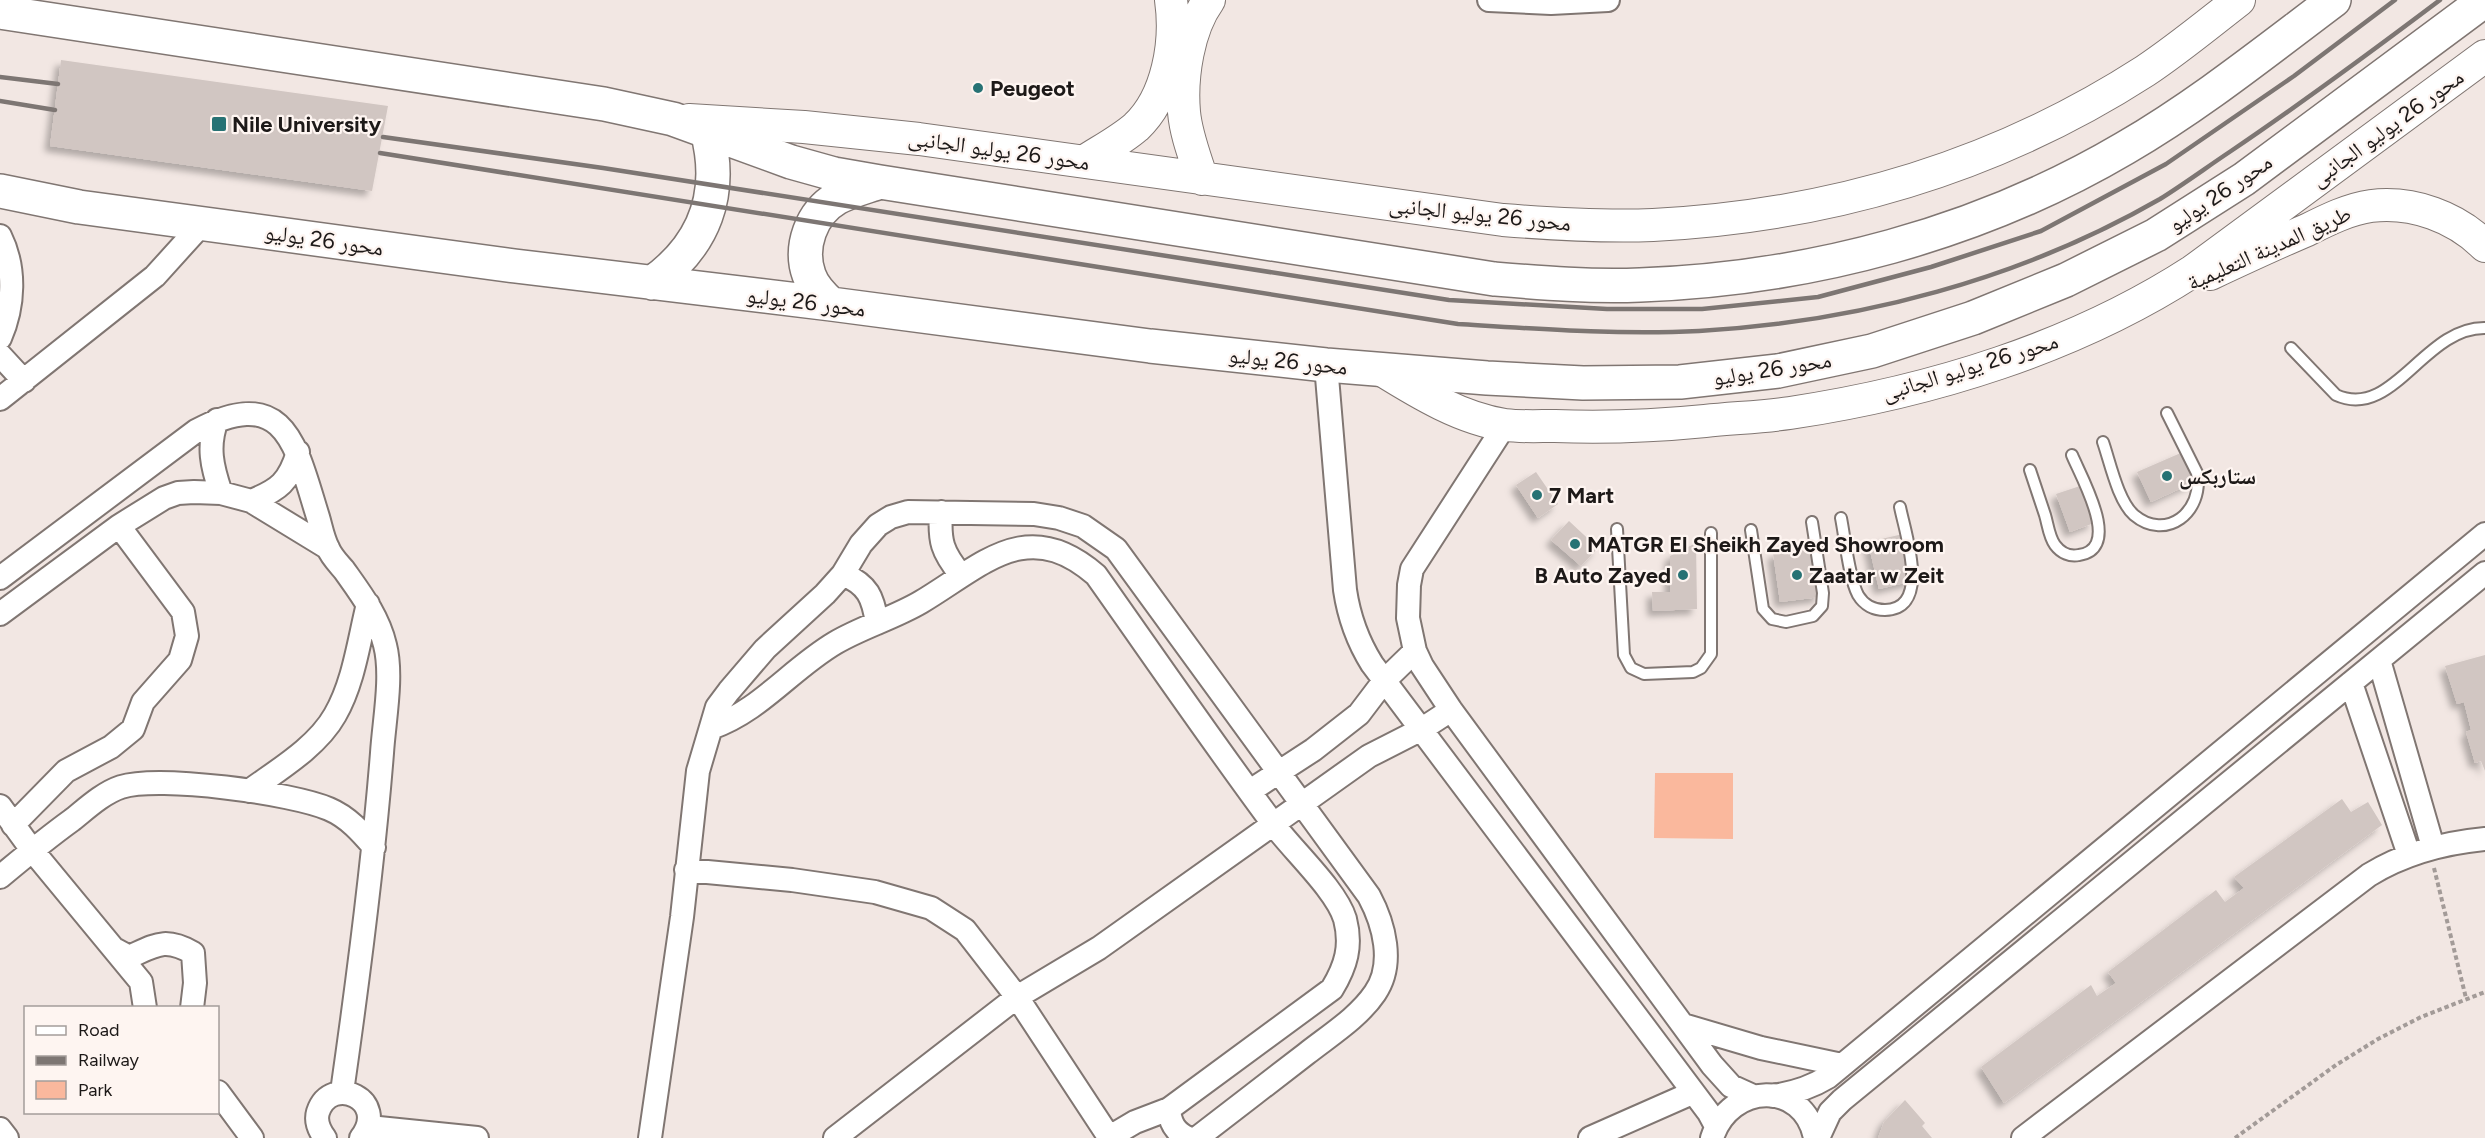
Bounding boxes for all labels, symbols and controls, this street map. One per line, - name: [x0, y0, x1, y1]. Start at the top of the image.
- street label: محور 26 يوليو الجانبى: [2305, 63, 2469, 193]
- place label: Peugeot: [990, 75, 1075, 102]
- marker: Peugeot: [971, 81, 985, 95]
- place label: Nile University: [232, 111, 382, 138]
- marker: Nile University: [210, 115, 228, 133]
- street label: محور 26 يوليو الجانبى: [907, 124, 1091, 176]
- street label: محور 26 يوليو: [2163, 148, 2277, 238]
- street label: محور 26 يوليو الجانبى: [1388, 191, 1572, 237]
- street label: طريق المدينة التعليمية: [2183, 200, 2355, 296]
- street label: محور 26 يوليو: [263, 218, 385, 262]
- street label: محور 26 يوليو: [745, 281, 867, 323]
- street label: محور 26 يوليو الجانبى: [1879, 327, 2061, 407]
- street label: محور 26 يوليو: [1227, 341, 1349, 381]
- street label: محور 26 يوليو: [1711, 346, 1833, 392]
- place label: ستاربكس: [2179, 463, 2256, 490]
- marker: ستاربكس: [2160, 469, 2174, 483]
- place label: 7 Mart: [1549, 482, 1614, 509]
- marker: 7 Mart: [1530, 488, 1544, 502]
- place label: MATGR El Sheikh Zayed Showroom: [1587, 531, 1944, 558]
- marker: MATGR El Sheikh Zayed Showroom: [1568, 537, 1582, 551]
- place label: B Auto Zayed: [1535, 562, 1671, 589]
- place label: Zaatar w Zeit: [1809, 562, 1945, 589]
- marker: B Auto Zayed: [1676, 568, 1690, 582]
- marker: Zaatar w Zeit: [1790, 568, 1804, 582]
- legend: [24, 1006, 219, 1114]
- text: Road: [78, 1019, 119, 1041]
- text: Railway: [78, 1049, 140, 1071]
- text: Park: [78, 1079, 113, 1101]

